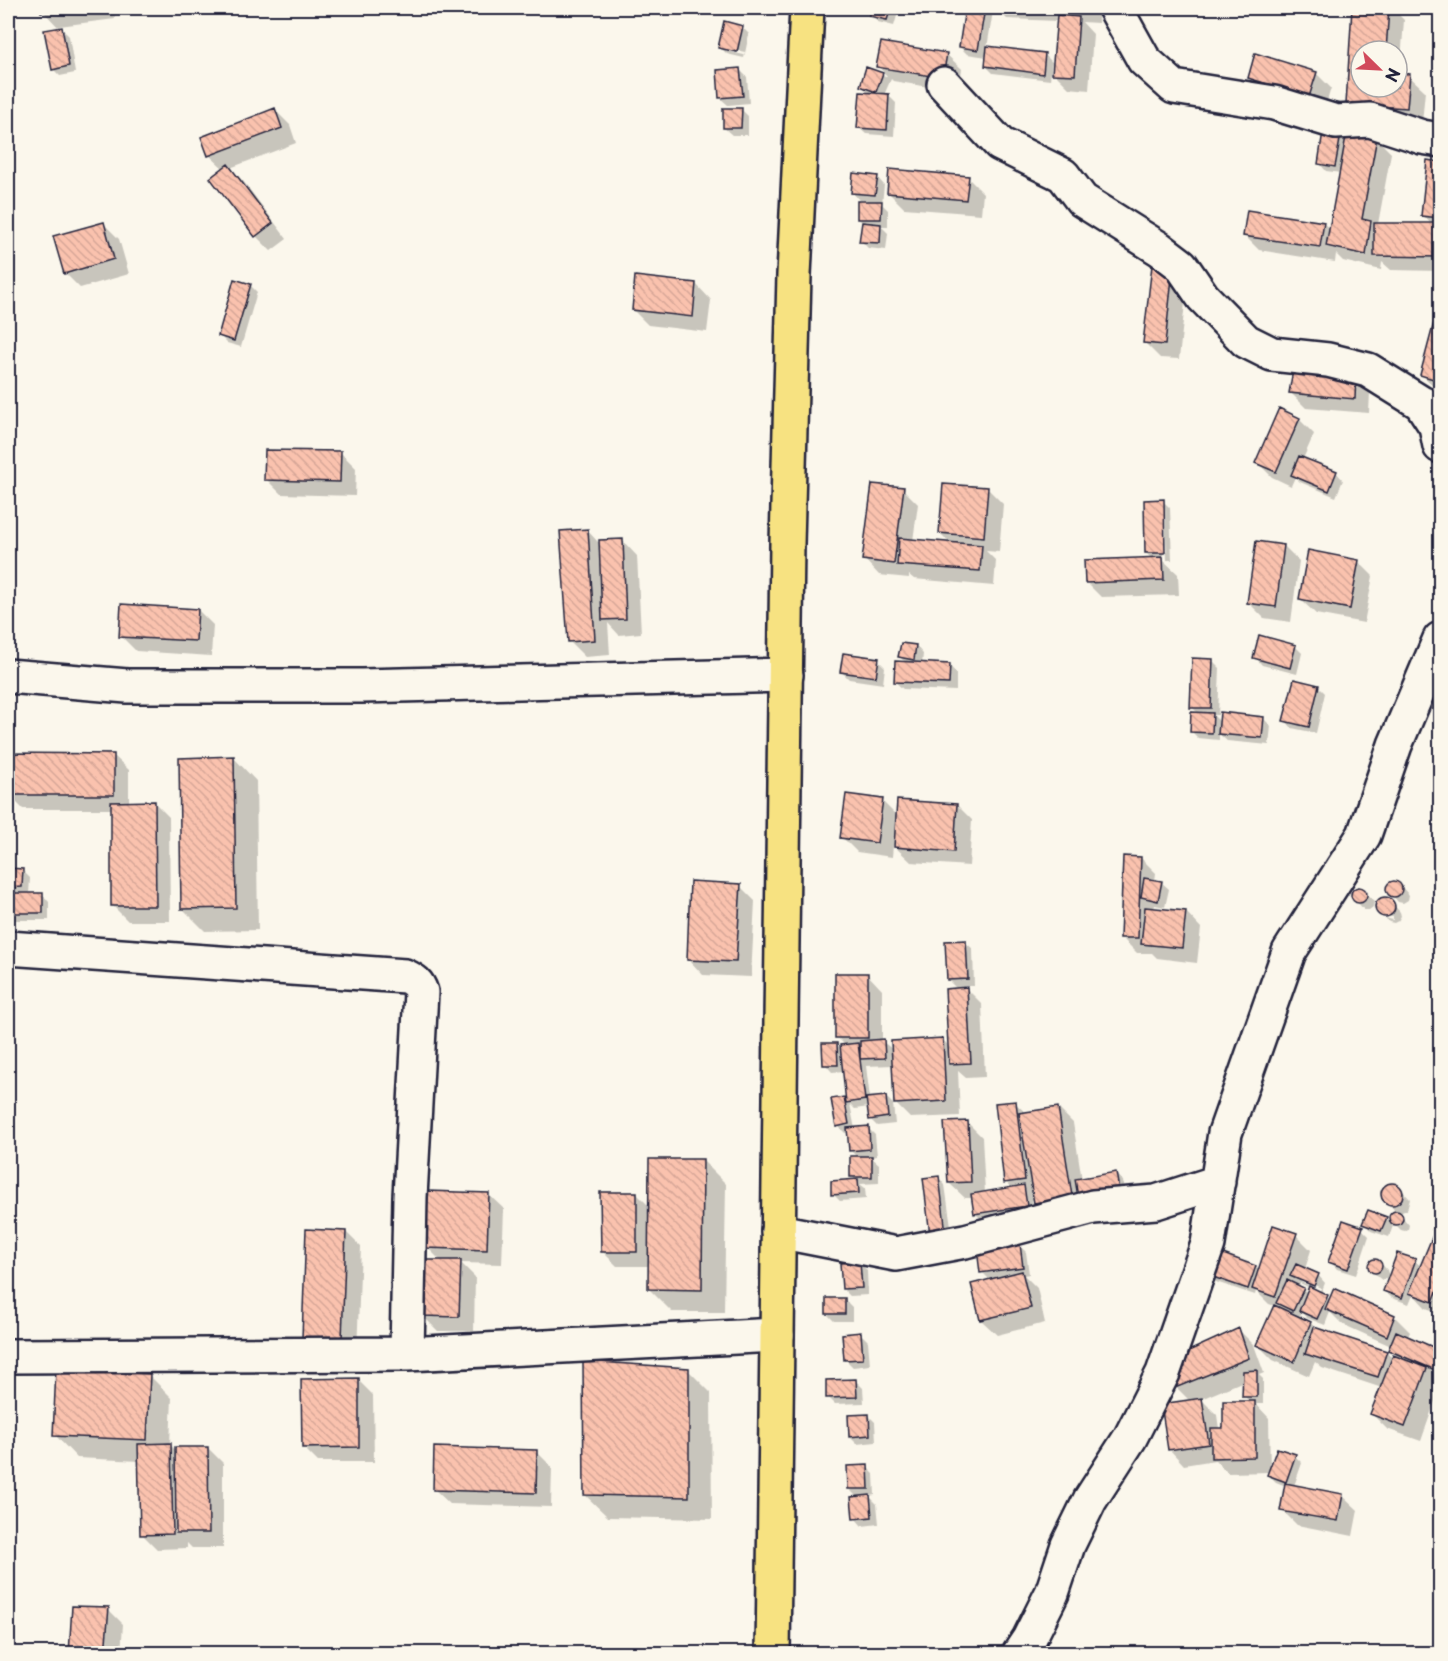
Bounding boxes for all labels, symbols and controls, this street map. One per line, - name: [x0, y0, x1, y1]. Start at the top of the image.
- north arrow: [1349, 39, 1409, 99]
- text: N: [1380, 65, 1407, 86]

